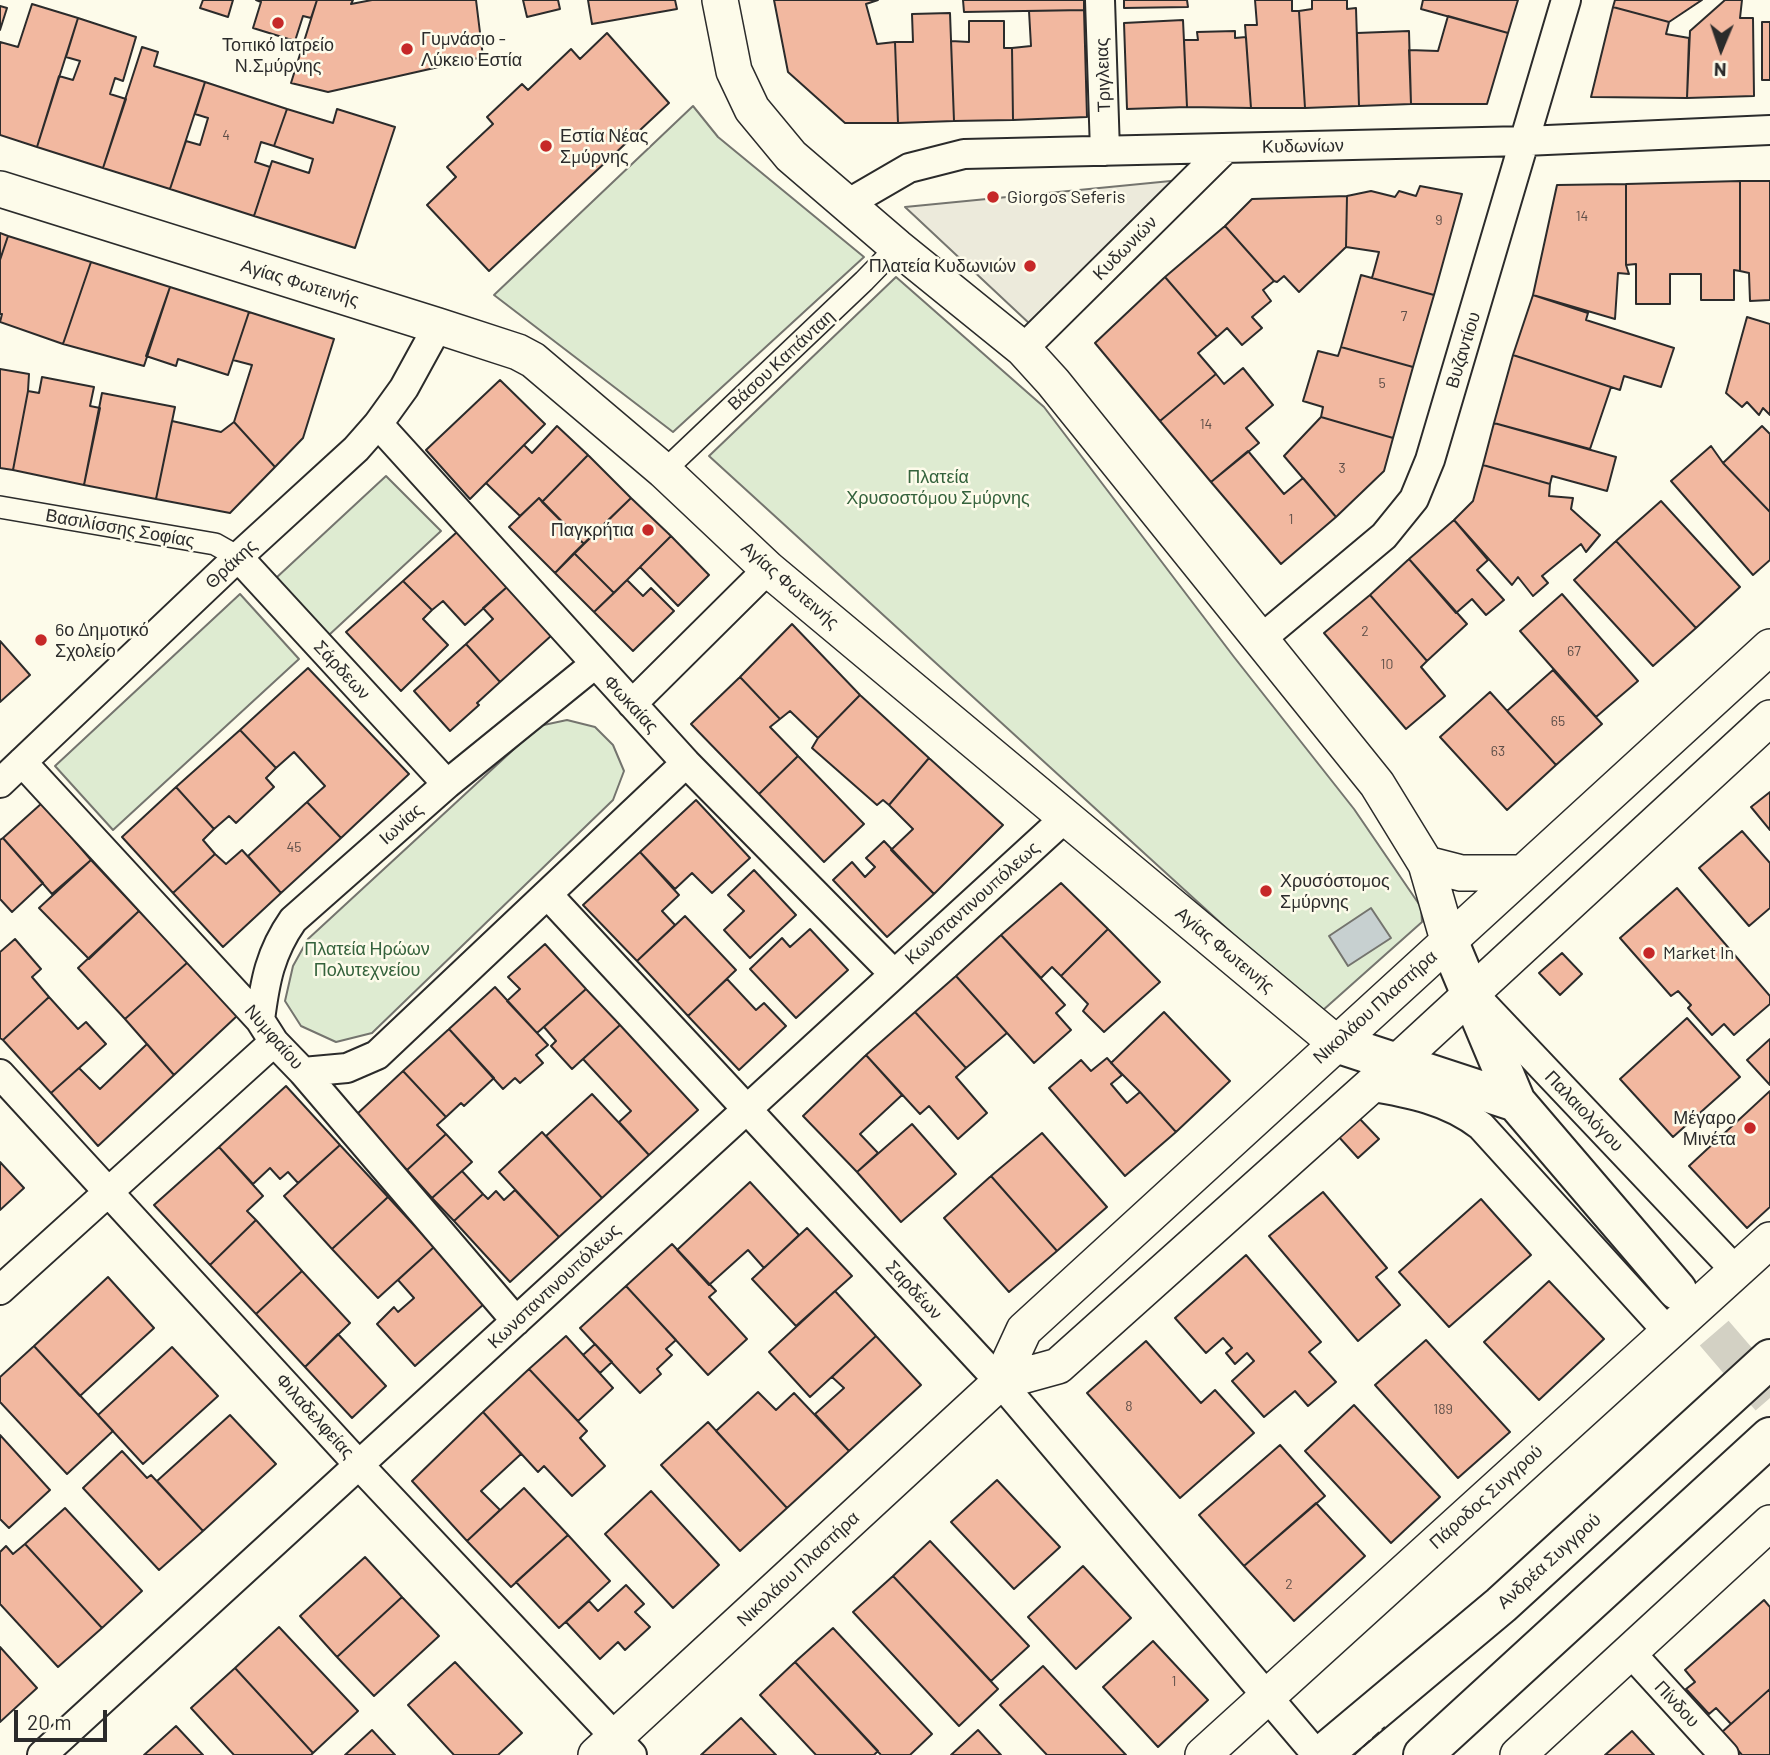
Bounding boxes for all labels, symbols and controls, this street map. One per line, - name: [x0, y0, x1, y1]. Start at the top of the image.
- north arrow: [1686, 14, 1756, 84]
- marker: Τοπικό Ιατρείο Ν.Σμύρνης: [270, 15, 286, 31]
- place label: Γυμνάσιο - Λύκειο Εστία: [421, 28, 522, 70]
- place label: Τοπικό Ιατρείο Ν.Σμύρνης: [222, 34, 334, 76]
- street label: Τριγλειας: [1091, 37, 1115, 113]
- marker: Γυμνάσιο - Λύκειο Εστία: [399, 41, 415, 57]
- text: N: [1714, 59, 1727, 82]
- place label: Εστία Νέας Σμύρνης: [560, 125, 648, 168]
- house number: 4: [222, 127, 230, 143]
- street label: Κυδωνίων: [1262, 134, 1344, 158]
- marker: Εστία Νέας Σμύρνης: [538, 138, 554, 154]
- place label: Giorgos Seferis: [1007, 186, 1125, 208]
- marker: Giorgos Seferis: [985, 189, 1001, 205]
- house number: 14: [1576, 208, 1588, 224]
- street label: Κυδωνιών: [1088, 211, 1162, 285]
- house number: 9: [1435, 212, 1443, 228]
- street label: Αγίας Φωτεινής: [238, 255, 362, 311]
- place label: Πλατεία Κυδωνιών: [869, 255, 1016, 277]
- marker: Πλατεία Κυδωνιών: [1022, 258, 1038, 274]
- street label: Βάσου Καπάνταη: [723, 305, 839, 415]
- house number: 7: [1401, 308, 1407, 324]
- street label: Βυζαντίου: [1441, 309, 1485, 391]
- house number: 5: [1378, 375, 1386, 391]
- house number: 14: [1200, 416, 1212, 432]
- house number: 3: [1338, 460, 1346, 476]
- park label: Πλατεία Χρυσοστόμου Σμύρνης: [846, 466, 1030, 508]
- street label: Βασιλίσσης Σοφίας: [44, 504, 196, 552]
- house number: 1: [1289, 511, 1293, 527]
- place label: Παγκρήτια: [551, 519, 634, 541]
- marker: Παγκρήτια: [640, 522, 656, 538]
- street label: Θράκης: [201, 535, 261, 593]
- street label: Αγίας Φωτεινής: [737, 537, 843, 633]
- place label: 6ο Δημοτικό Σχολείο: [55, 619, 149, 662]
- house number: 2: [1361, 623, 1369, 639]
- marker: 6ο Δημοτικό Σχολείο: [33, 632, 49, 648]
- street label: Σάρδεων: [309, 636, 375, 704]
- house number: 67: [1567, 643, 1581, 659]
- house number: 10: [1381, 656, 1393, 672]
- street label: Φωκαίας: [599, 671, 663, 737]
- house number: 65: [1551, 713, 1565, 729]
- house number: 63: [1491, 743, 1505, 759]
- street label: Ιωνίας: [375, 799, 427, 849]
- street label: Κωνσταντινουπόλεως: [900, 837, 1044, 969]
- house number: 45: [287, 839, 301, 855]
- place label: Χρυσόστομος Σμύρνης: [1280, 870, 1390, 912]
- marker: Χρυσόστομος Σμύρνης: [1258, 883, 1274, 899]
- street label: Αγίας Φωτεινής: [1171, 902, 1279, 998]
- park label: Πλατεία Ηρώων Πολυτεχνείου: [304, 938, 430, 981]
- place label: Market In: [1663, 942, 1734, 964]
- marker: Market In: [1641, 945, 1657, 961]
- street label: Νικολάου Πλαστήρα: [1309, 946, 1441, 1068]
- street label: Νυμφαίου: [240, 1000, 308, 1074]
- street label: Παλαιολόγου: [1540, 1066, 1628, 1156]
- place label: Μέγαρο Μινέτα: [1673, 1107, 1736, 1150]
- marker: Μέγαρο Μινέτα: [1742, 1120, 1758, 1136]
- street label: Κωνσταντινουπόλεως: [483, 1219, 625, 1353]
- street label: Σαρδέων: [881, 1256, 947, 1324]
- street label: Φιλαδελφείας: [271, 1369, 359, 1463]
- house number: 8: [1125, 1398, 1133, 1414]
- house number: 189: [1433, 1401, 1453, 1417]
- street label: Πάροδος Συγγρού: [1425, 1440, 1547, 1554]
- street label: Νικολάου Πλαστήρα: [732, 1507, 864, 1631]
- street label: Ανδρέα Συγγρού: [1493, 1509, 1605, 1613]
- house number: 2: [1285, 1576, 1293, 1592]
- house number: 1: [1172, 1673, 1176, 1689]
- street label: Πίνδου: [1650, 1676, 1704, 1732]
- scale bar: [18, 1696, 110, 1740]
- text: 20 m: [27, 1709, 72, 1734]

